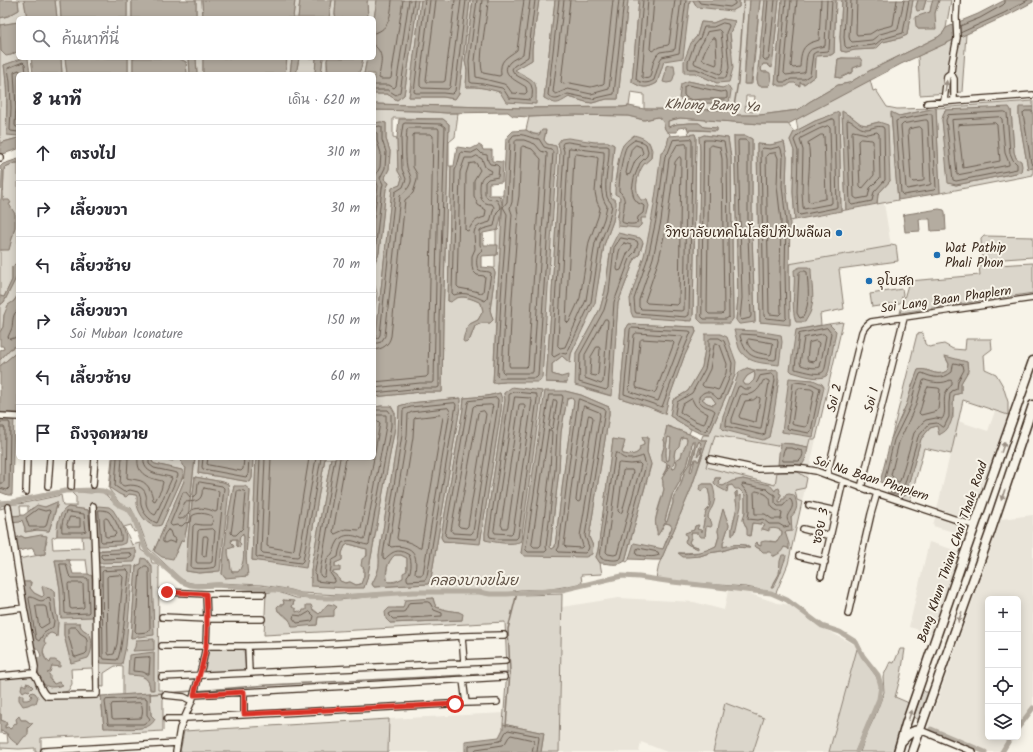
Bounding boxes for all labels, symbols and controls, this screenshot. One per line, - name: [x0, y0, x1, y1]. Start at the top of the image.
- search box: [16, 16, 376, 60]
- icon: search: [30, 27, 52, 49]
- text: ค้นหาที่นี่: [62, 28, 119, 52]
- one-way arrow: [943, 80, 949, 92]
- text: 8 นาที: [32, 87, 81, 114]
- text: เดิน · 620 m: [288, 90, 360, 111]
- water label: Khlong Bang Ya: [664, 93, 761, 119]
- icon: ahead: [32, 142, 54, 164]
- text: 310 m: [326, 142, 360, 163]
- text: ตรงไป: [70, 143, 116, 167]
- icon: right: [32, 198, 54, 220]
- text: 30 m: [331, 198, 360, 219]
- text: เลี้ยวขวา: [70, 199, 128, 223]
- place label: วิทยาลัยเทคโนโลยีปทีปพลีผล: [665, 223, 831, 244]
- marker: วิทยาลัยเทคโนโลยีปทีปพลีผล: [834, 228, 844, 238]
- place label: Wat Pathip Phali Phon: [945, 238, 1007, 274]
- marker: Wat Pathip Phali Phon: [932, 250, 942, 260]
- icon: left: [32, 254, 54, 276]
- text: 70 m: [332, 254, 360, 275]
- text: เลี้ยวซ้าย: [70, 255, 131, 279]
- place label: อุโบสถ: [877, 271, 914, 292]
- marker: อุโบสถ: [864, 276, 874, 286]
- street label: Soi Lang Baan Phaplern: [879, 280, 1013, 320]
- text: เลี้ยวขวา: [70, 300, 128, 324]
- icon: right: [32, 310, 54, 332]
- text: 150 m: [327, 310, 360, 331]
- text: Soi Muban Iconature: [70, 324, 183, 345]
- icon: left: [32, 366, 54, 388]
- text: 60 m: [331, 366, 360, 387]
- text: เลี้ยวซ้าย: [70, 367, 131, 391]
- street label: Soi 2: [821, 382, 849, 414]
- street label: Soi 1: [859, 385, 885, 415]
- icon: arrive: [32, 422, 54, 444]
- text: ถึงจุดหมาย: [70, 423, 148, 447]
- one-way arrow: [1000, 440, 1006, 452]
- street label: Soi Na Baan Phaplern: [810, 450, 932, 508]
- street label: Bang Khun Thian Chai Thale Road: [912, 458, 994, 645]
- one-way arrow: [999, 489, 1005, 501]
- street label: ซอย 3: [807, 506, 835, 546]
- water label: คลองบางขโมย: [430, 570, 520, 592]
- route end: [158, 583, 176, 601]
- map controls: [985, 596, 1021, 740]
- button: +: [985, 596, 1021, 632]
- one-way arrow: [957, 612, 963, 624]
- button: −: [985, 632, 1021, 668]
- button: locate: [985, 668, 1021, 704]
- route start: [446, 695, 464, 713]
- button: layers: [985, 704, 1021, 740]
- one-way arrow: [907, 708, 913, 720]

